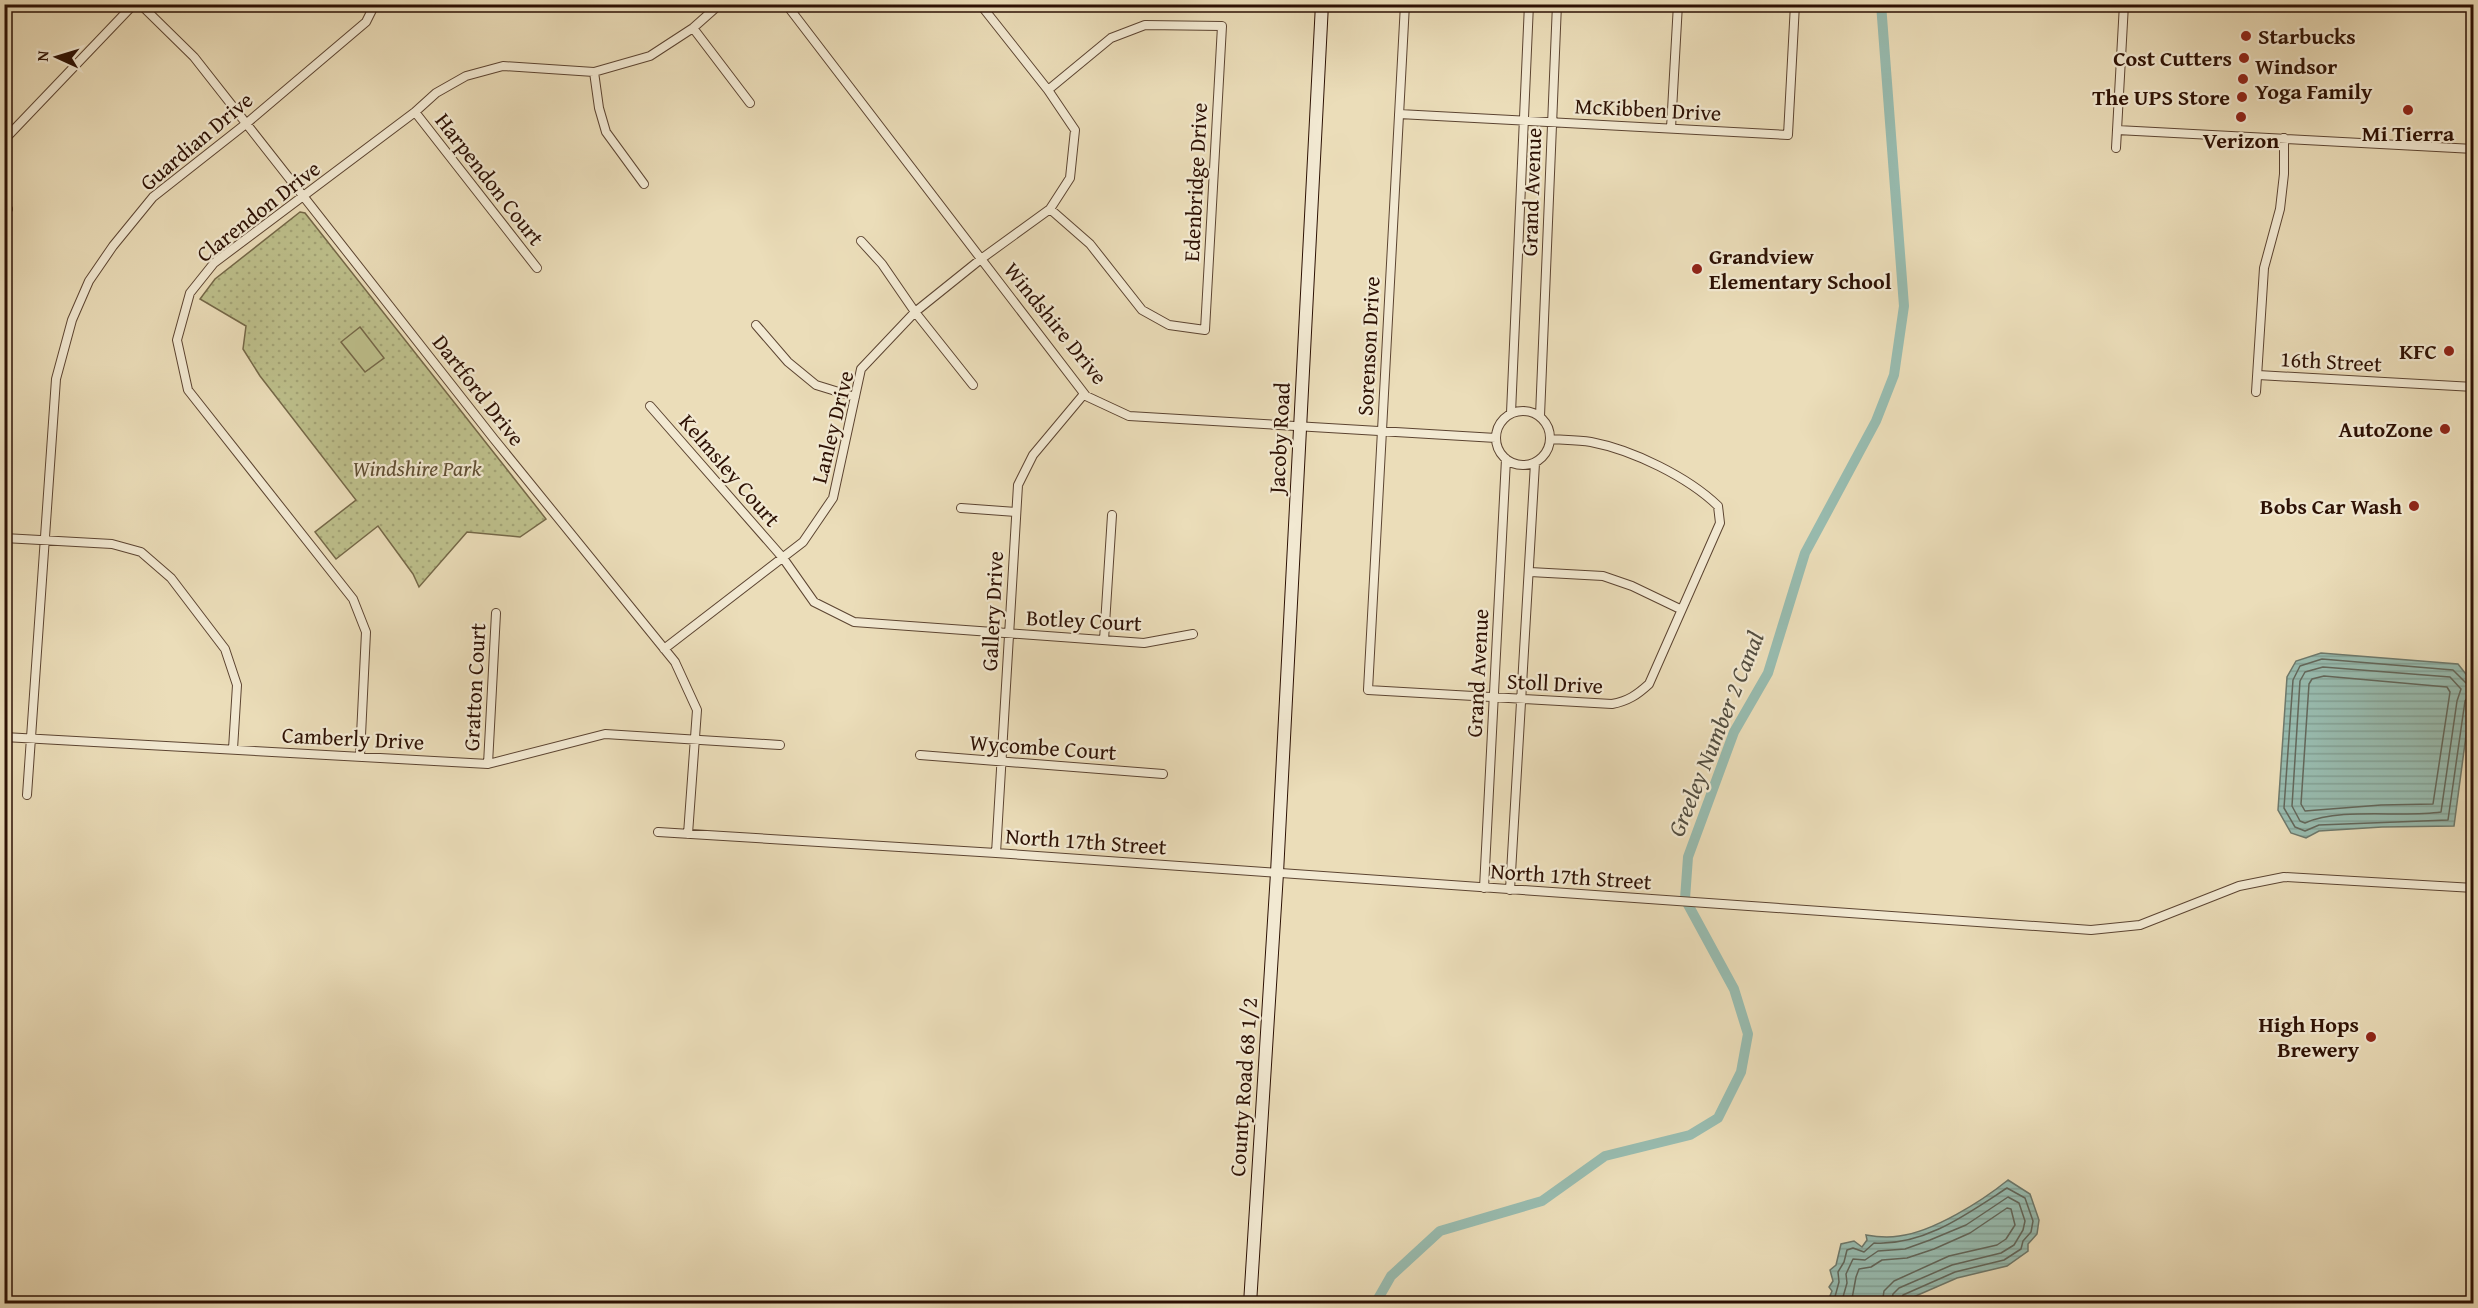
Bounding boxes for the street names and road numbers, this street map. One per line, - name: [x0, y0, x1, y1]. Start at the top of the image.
- street label: Guardian Drive: [132, 84, 260, 198]
- street label: McKibben Drive: [1574, 89, 1722, 129]
- street label: Edenbridge Drive: [1175, 102, 1215, 262]
- street label: Harpendon Court: [428, 106, 552, 252]
- street label: Grand Avenue: [1513, 127, 1549, 257]
- street label: Clarendon Drive: [189, 152, 327, 270]
- street label: Windshire Drive: [997, 255, 1115, 391]
- street label: Sorenson Drive: [1348, 275, 1388, 417]
- street label: Dartford Drive: [425, 327, 533, 453]
- street label: 16th Street: [2279, 342, 2383, 380]
- street label: Lanley Drive: [803, 367, 861, 487]
- street label: Jacoby Road: [1260, 381, 1298, 498]
- street label: Kelmsley Court: [672, 407, 788, 534]
- street label: Gallery Drive: [973, 550, 1011, 672]
- street label: Botley Court: [1025, 601, 1143, 639]
- street label: Grand Avenue: [1458, 608, 1496, 738]
- street label: Gratton Court: [455, 622, 493, 752]
- street label: Stoll Drive: [1506, 665, 1604, 701]
- street label: Camberly Drive: [281, 718, 425, 758]
- street label: Wycombe Court: [969, 726, 1118, 768]
- street label: North 17th Street: [1004, 819, 1168, 863]
- street label: North 17th Street: [1489, 854, 1653, 898]
- street label: County Road 68 1/2: [1221, 996, 1265, 1178]

